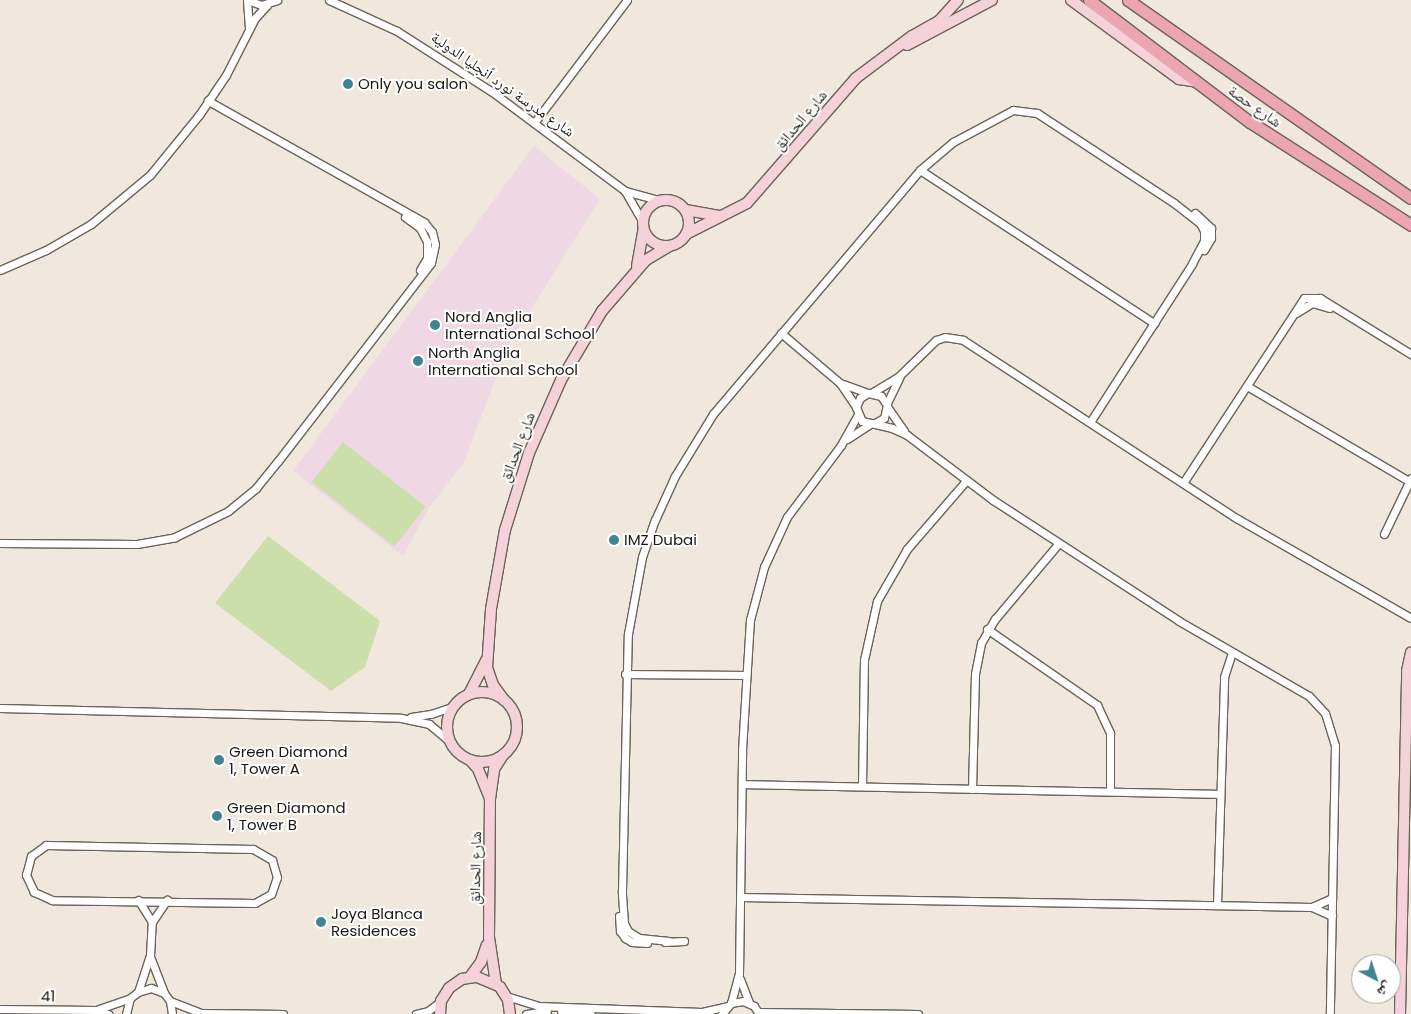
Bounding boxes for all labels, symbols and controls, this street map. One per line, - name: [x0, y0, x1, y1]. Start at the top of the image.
- street label: شارع مدرسة نورد أنجليا الدولية: [428, 28, 578, 140]
- place label: Only you salon: [358, 75, 468, 93]
- marker: Only you salon: [342, 78, 354, 90]
- street label: شارع حصة: [1225, 81, 1285, 131]
- street label: شارع الحدائق: [769, 86, 831, 154]
- place label: Nord Anglia International School: [445, 307, 595, 342]
- marker: Nord Anglia International School: [429, 319, 441, 331]
- place label: North Anglia International School: [428, 343, 578, 378]
- marker: North Anglia International School: [412, 355, 424, 367]
- street label: شارع الحدائق: [495, 409, 539, 485]
- place label: IMZ Dubai: [624, 531, 697, 549]
- marker: IMZ Dubai: [608, 534, 620, 546]
- place label: Green Diamond 1, Tower A: [229, 742, 348, 777]
- marker: Green Diamond 1, Tower A: [213, 754, 225, 766]
- place label: Green Diamond 1, Tower B: [227, 798, 346, 833]
- marker: Green Diamond 1, Tower B: [211, 810, 223, 822]
- street label: شارع الحدائق: [465, 831, 485, 905]
- place label: Joya Blanca Residences: [331, 904, 423, 939]
- marker: Joya Blanca Residences: [315, 916, 327, 928]
- north arrow: [1351, 954, 1401, 1004]
- text: ش: [1373, 977, 1397, 1002]
- street label: 41: [41, 987, 55, 1005]

